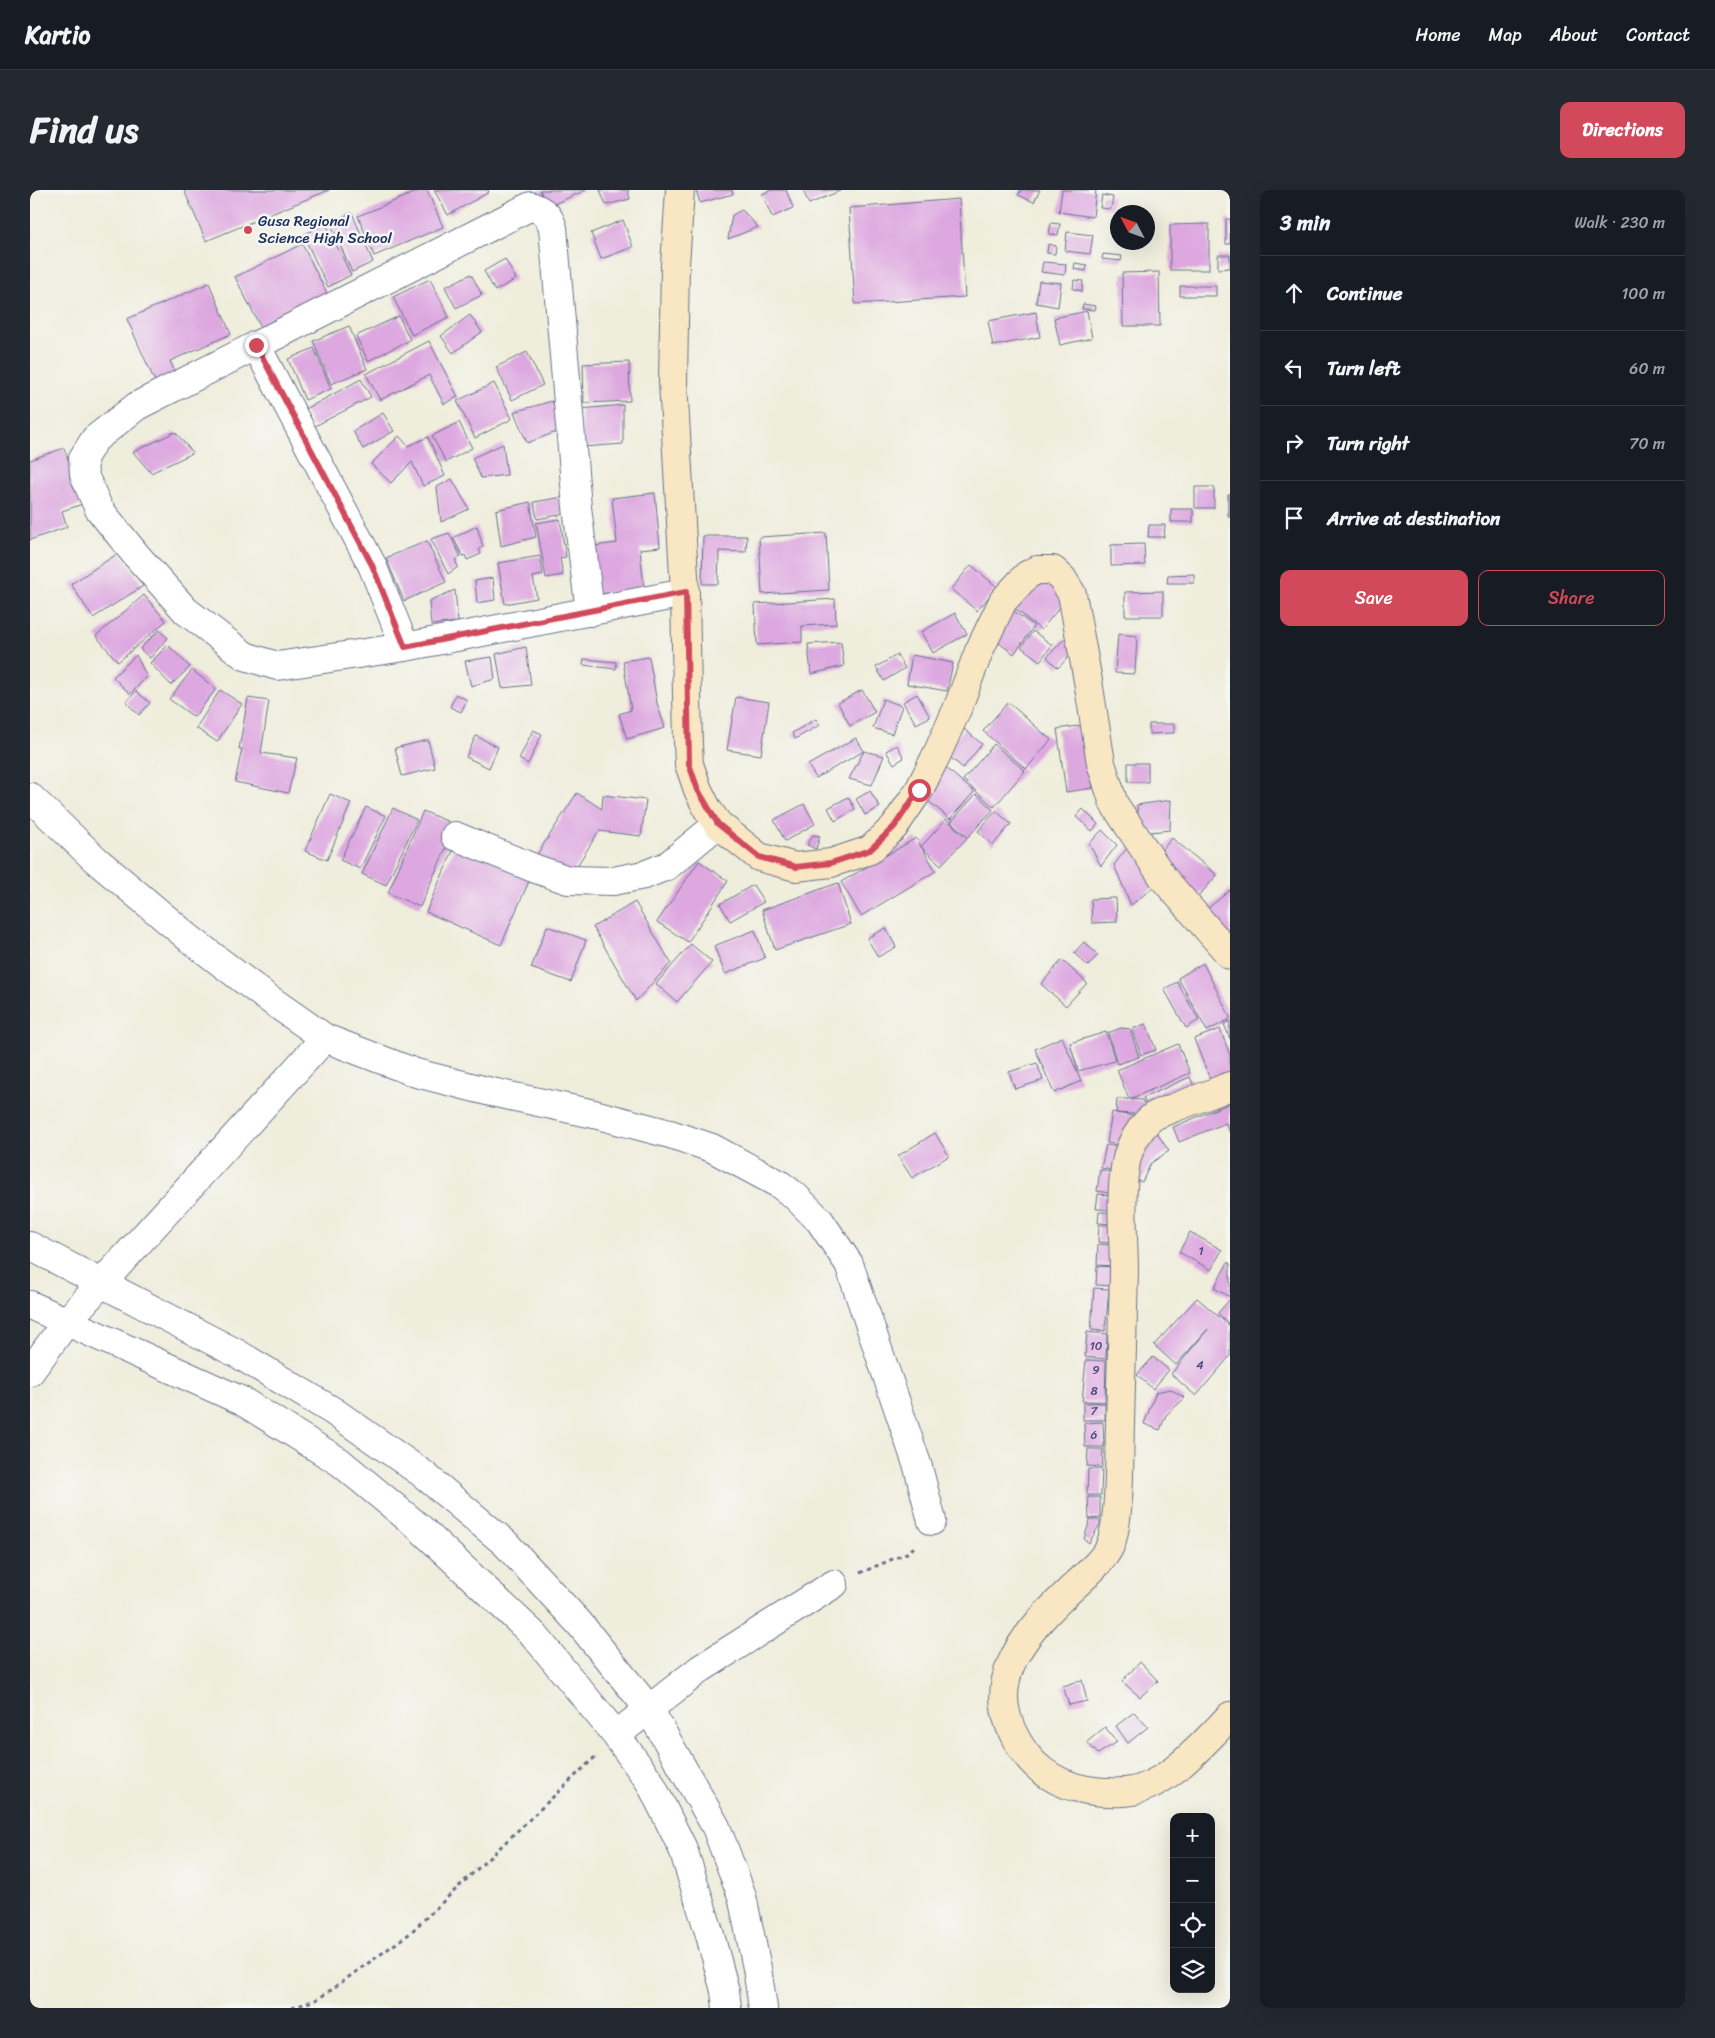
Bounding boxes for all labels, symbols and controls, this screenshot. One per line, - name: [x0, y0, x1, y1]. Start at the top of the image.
- text: Kartio: [25, 14, 90, 56]
- text: Home: [1416, 19, 1461, 51]
- text: Map: [1489, 19, 1522, 51]
- text: About: [1550, 19, 1598, 51]
- text: Contact: [1626, 19, 1690, 51]
- text: Find us: [30, 99, 138, 161]
- button: Directions: [1560, 102, 1685, 158]
- text: 3 min: [1280, 204, 1330, 242]
- north arrow: [1110, 205, 1155, 250]
- place label: Gusa Regional Science High School: [258, 208, 393, 251]
- text: Walk · 230 m: [1574, 208, 1665, 237]
- marker: Gusa Regional Science High School: [242, 224, 254, 236]
- text: Continue: [1327, 277, 1403, 310]
- icon: ahead: [1280, 279, 1308, 307]
- text: 100 m: [1621, 279, 1665, 308]
- route end: [245, 334, 268, 357]
- text: Turn left: [1327, 352, 1400, 385]
- icon: left: [1280, 354, 1308, 382]
- text: 60 m: [1629, 354, 1665, 383]
- text: Turn right: [1327, 427, 1409, 460]
- icon: right: [1280, 429, 1308, 457]
- text: 70 m: [1629, 429, 1665, 458]
- text: Arrive at destination: [1327, 502, 1500, 535]
- icon: arrive: [1280, 504, 1308, 532]
- button: Save: [1280, 570, 1468, 626]
- button: Share: [1478, 570, 1665, 626]
- route start: [908, 779, 931, 802]
- house number: 1: [1198, 1240, 1204, 1262]
- house number: 10: [1090, 1335, 1103, 1357]
- house number: 4: [1196, 1354, 1204, 1376]
- house number: 9: [1092, 1359, 1100, 1381]
- house number: 8: [1090, 1380, 1098, 1402]
- house number: 7: [1091, 1400, 1099, 1422]
- house number: 6: [1091, 1424, 1098, 1446]
- map controls: [1170, 1813, 1215, 1993]
- button: +: [1170, 1813, 1215, 1858]
- button: −: [1170, 1858, 1215, 1903]
- button: locate: [1170, 1903, 1215, 1948]
- button: layers: [1170, 1948, 1215, 1993]

